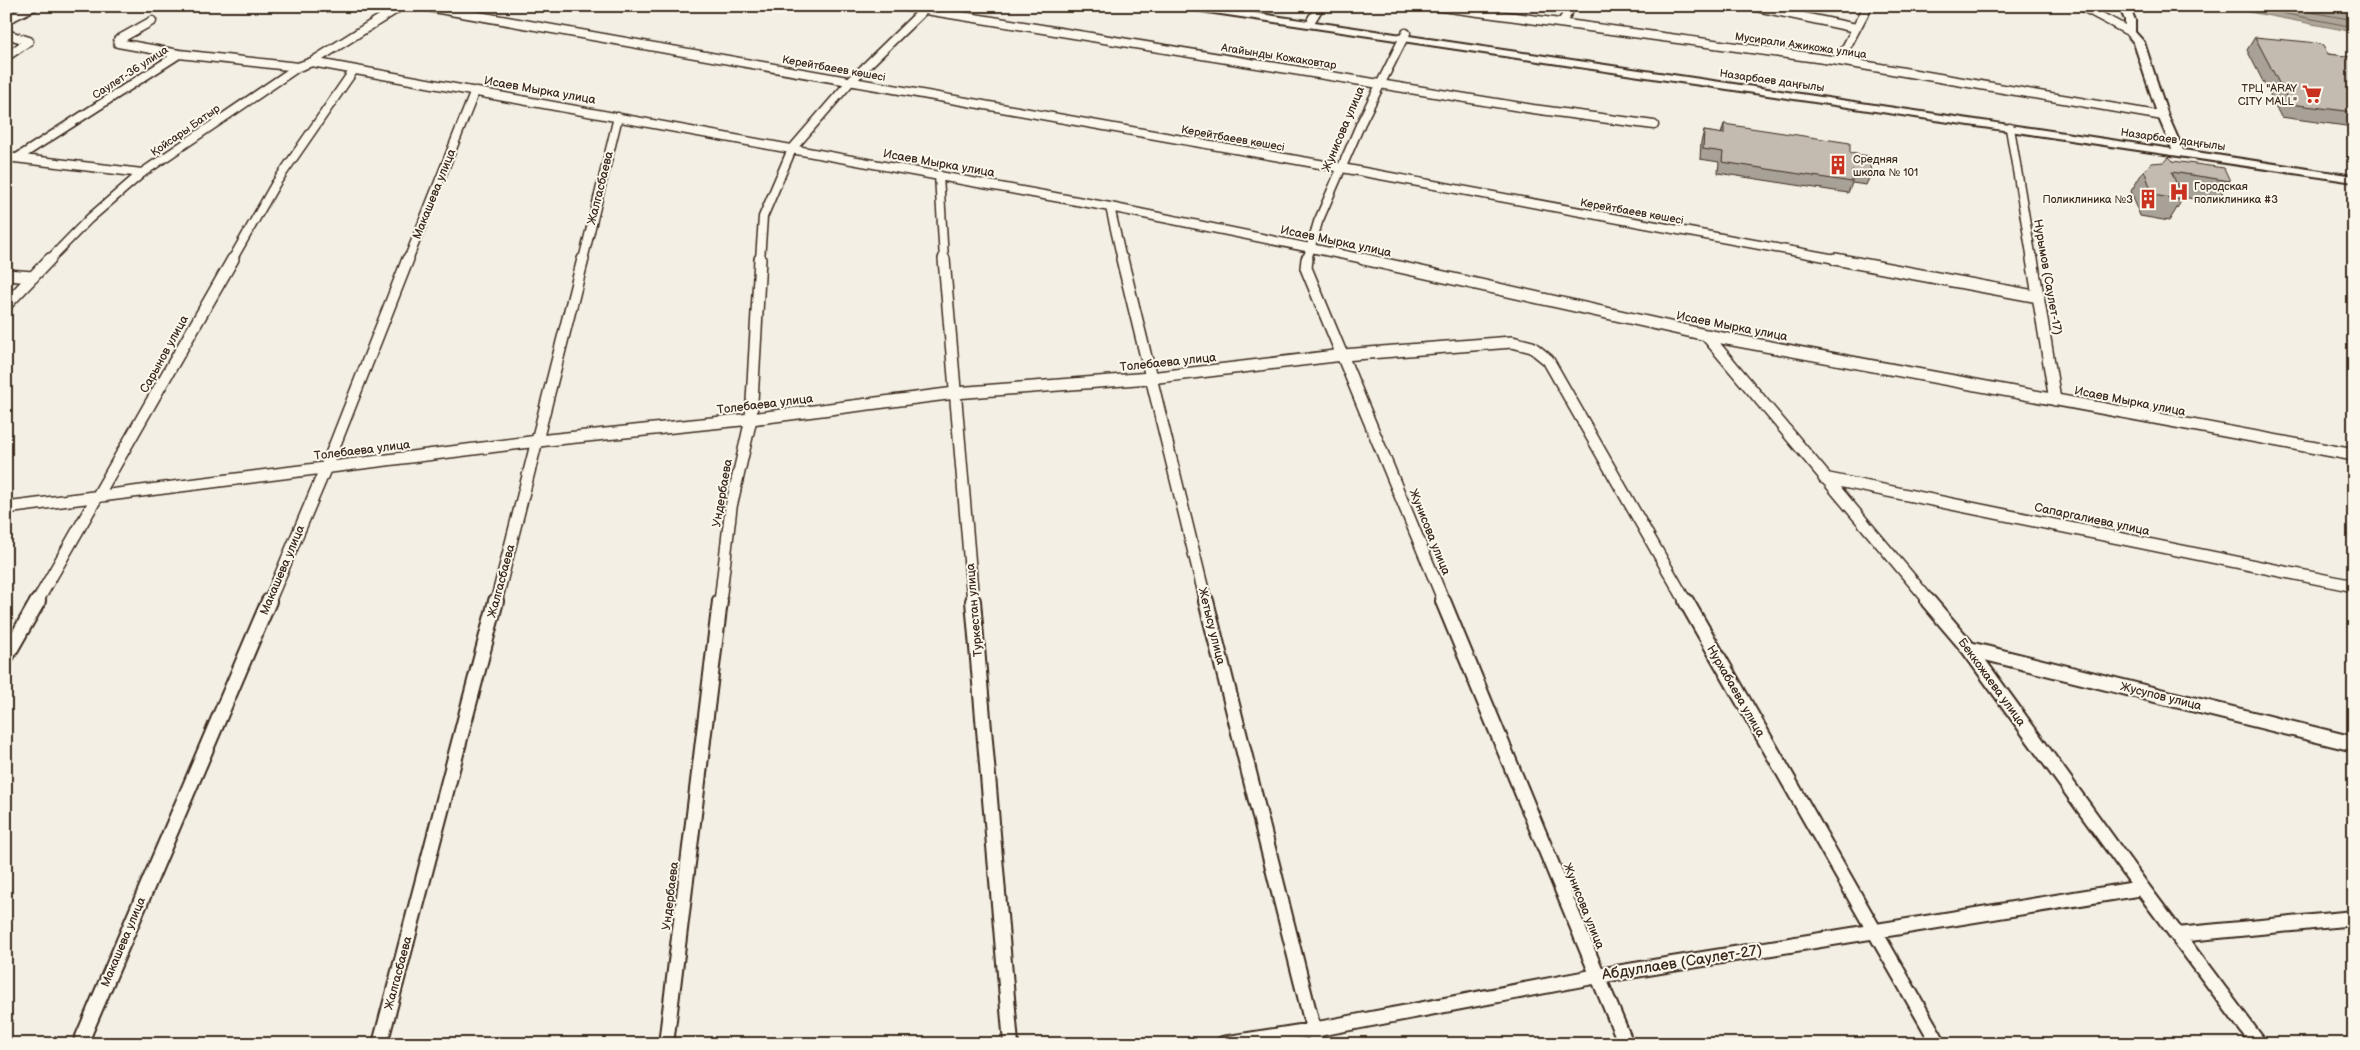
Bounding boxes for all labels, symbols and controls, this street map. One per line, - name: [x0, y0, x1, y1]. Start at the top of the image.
- street label: Мусирали Ажикожа улица: [1734, 30, 1868, 61]
- street label: Агайынды Кожаковтар: [1219, 41, 1338, 72]
- street label: Саулет-36 улица: [90, 43, 171, 102]
- street label: Керейтбаеев көшесі: [781, 53, 887, 84]
- street label: Назарбаев даңғылы: [1719, 67, 1825, 94]
- street label: Исаев Мырка улица: [483, 73, 597, 108]
- place label: ТРЦ "ARAY CITY MALL": [2238, 82, 2298, 108]
- supermarket icon: ТРЦ "ARAY CITY MALL": [2301, 83, 2323, 105]
- street label: Жунисова улица: [1319, 84, 1368, 174]
- street label: Қойсары Батыр: [148, 101, 223, 159]
- street label: Керейтбаеев көшесі: [1180, 123, 1286, 154]
- street label: Назарбаев даңғылы: [2120, 126, 2226, 153]
- street label: Исаев Мырка улица: [882, 146, 996, 181]
- street label: Макашева улица: [409, 147, 459, 242]
- street label: Жалгасбаева: [584, 150, 617, 227]
- place label: Средняя школа № 101: [1853, 153, 1918, 179]
- building icon: Средняя школа № 101: [1827, 154, 1849, 176]
- place label: Городская поликлиника #3: [2194, 180, 2278, 206]
- hospital icon: Городская поликлиника #3: [2168, 181, 2190, 203]
- building icon: Поликлиника №3: [2137, 188, 2159, 210]
- place label: Поликлиника №3: [2042, 193, 2133, 206]
- street label: Керейтбаеев көшесі: [1579, 196, 1685, 227]
- street label: Нурымов (Саулет-17): [2030, 218, 2065, 336]
- street label: Исаев Мырка улица: [1279, 222, 1393, 261]
- street label: Исаев Мырка улица: [1675, 308, 1789, 345]
- street label: Сарынов улица: [137, 313, 192, 396]
- street label: Толебаева улица: [1119, 350, 1217, 375]
- street label: Исаев Мырка улица: [2073, 383, 2187, 420]
- street label: Толебаева улица: [716, 391, 814, 418]
- street label: Толебаева улица: [313, 437, 411, 464]
- street label: Ундербаева: [709, 458, 736, 528]
- street label: Жунисова улица: [1405, 487, 1454, 577]
- street label: Сапаргалиева улица: [2033, 500, 2151, 539]
- street label: Макашева улица: [257, 523, 308, 617]
- street label: Жалгасбаева: [484, 543, 519, 620]
- street label: Туркестан улица: [963, 563, 986, 657]
- street label: Жетысу улица: [1195, 586, 1228, 666]
- street label: Беккожаева улица: [1955, 635, 2029, 729]
- street label: Нурхабаева улица: [1703, 643, 1768, 740]
- street label: Жусупов улица: [2119, 679, 2203, 714]
- street label: Ундербаева: [659, 861, 682, 931]
- street label: Жунисова улица: [1559, 861, 1608, 951]
- street label: Макашева улица: [98, 895, 149, 989]
- street label: Жалгасбаева: [381, 935, 416, 1012]
- street label: Абдуллаев (Саулет-27): [1600, 940, 1764, 985]

